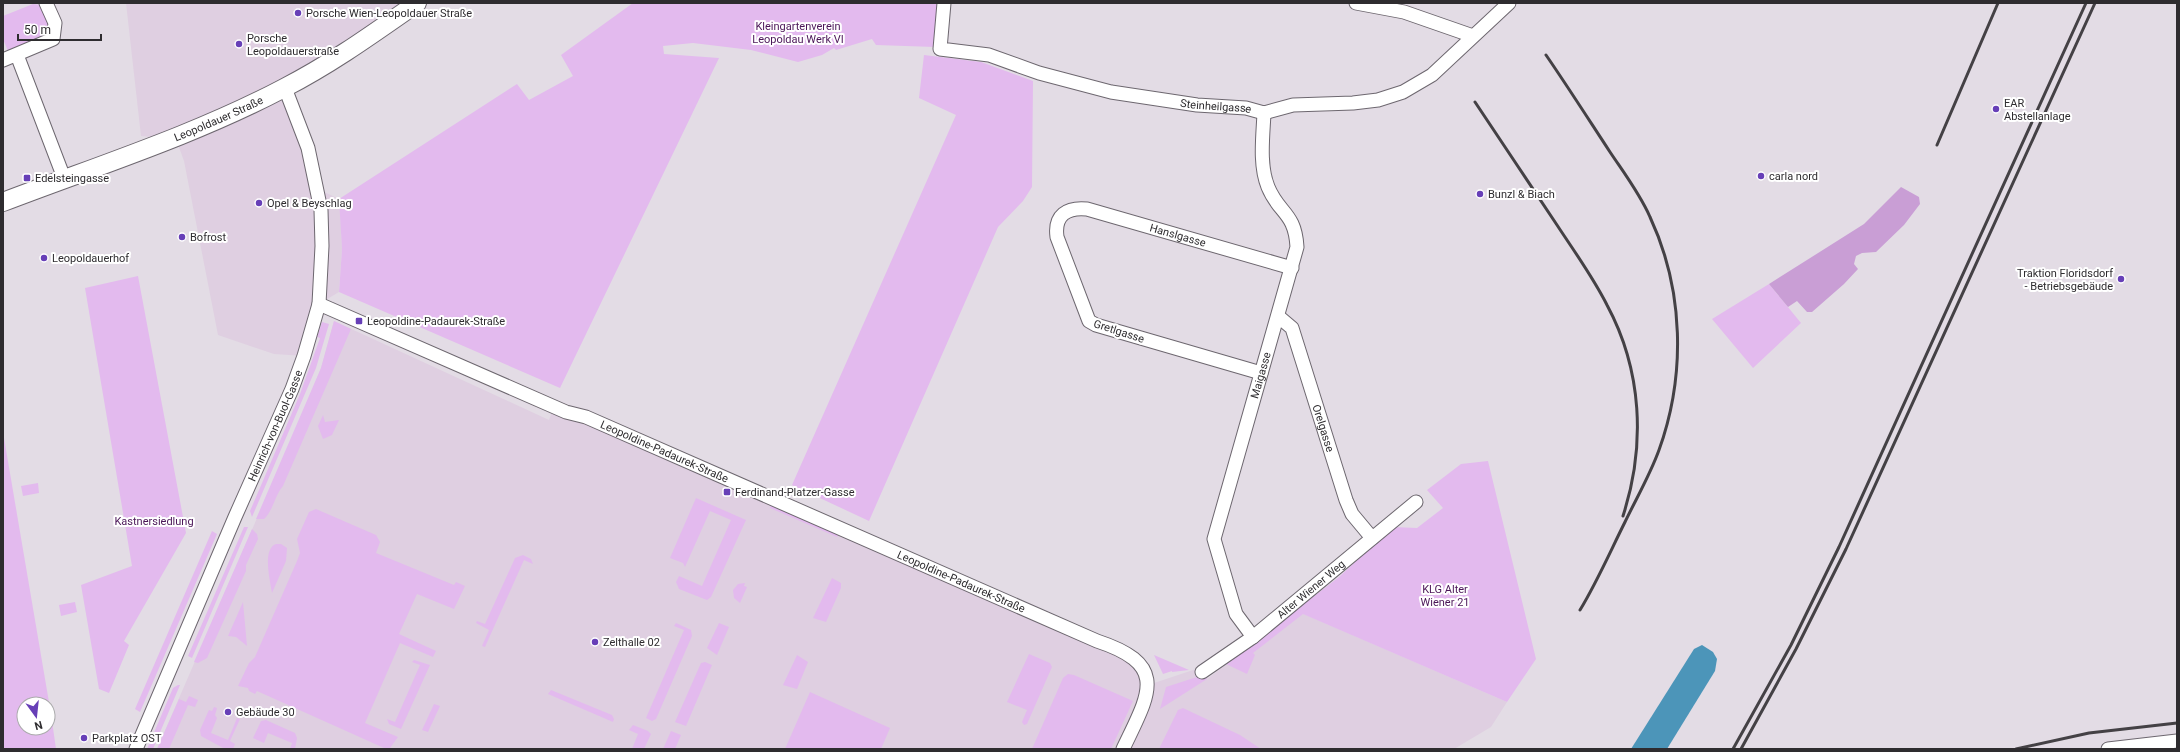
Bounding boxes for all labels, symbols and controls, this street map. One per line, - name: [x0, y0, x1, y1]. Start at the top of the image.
- place label: Porsche Wien-Leopoldauer Straße: [306, 7, 472, 20]
- marker: Porsche Wien-Leopoldauer Straße: [293, 8, 303, 18]
- scale bar: [18, 16, 101, 42]
- park label: Kleingartenverein Leopoldau Werk VI: [752, 20, 844, 46]
- text: 50 m: [24, 23, 51, 37]
- place label: Porsche Leopoldauerstraße: [247, 32, 339, 58]
- marker: Porsche Leopoldauerstraße: [234, 39, 244, 49]
- street label: Leopoldauer Straße: [172, 94, 265, 144]
- street label: Steinheilgasse: [1179, 97, 1253, 116]
- place label: EAR Abstellanlage: [2004, 97, 2071, 123]
- marker: EAR Abstellanlage: [1991, 104, 2001, 114]
- place label: carla nord: [1769, 170, 1818, 183]
- marker: carla nord: [1756, 171, 1766, 181]
- place label: Edelsteingasse: [35, 172, 109, 185]
- marker: Edelsteingasse: [22, 173, 32, 183]
- place label: Bunzl & Biach: [1488, 188, 1555, 201]
- marker: Bunzl & Biach: [1475, 189, 1485, 199]
- place label: Opel & Beyschlag: [267, 197, 352, 210]
- marker: Opel & Beyschlag: [254, 198, 264, 208]
- street label: Hanslgasse: [1148, 221, 1207, 250]
- place label: Bofrost: [190, 231, 227, 244]
- marker: Bofrost: [177, 232, 187, 242]
- place label: Leopoldauerhof: [52, 252, 129, 265]
- marker: Leopoldauerhof: [39, 253, 49, 263]
- place label: Traktion Floridsdorf - Betriebsgebäude: [2017, 267, 2113, 293]
- marker: Traktion Floridsdorf - Betriebsgebäude: [2116, 274, 2126, 284]
- place label: Leopoldine-Padaurek-Straße: [367, 315, 505, 328]
- marker: Leopoldine-Padaurek-Straße: [354, 316, 364, 326]
- street label: Gretlgasse: [1092, 317, 1146, 346]
- street label: Maigasse: [1248, 351, 1274, 400]
- street label: Heinrich-von-Buol-Gasse: [246, 368, 305, 484]
- street label: Orelgasse: [1309, 403, 1337, 454]
- street label: Leopoldine-Padaurek-Straße: [598, 418, 731, 486]
- place label: Ferdinand-Platzer-Gasse: [735, 486, 855, 499]
- marker: Ferdinand-Platzer-Gasse: [722, 487, 732, 497]
- park label: Kastnersiedlung: [114, 515, 194, 528]
- street label: Leopoldine-Padaurek-Straße: [895, 548, 1027, 616]
- street label: Alter Wiener Weg: [1275, 558, 1348, 621]
- park label: KLG Alter Wiener 21: [1421, 583, 1470, 609]
- place label: Zelthalle 02: [603, 636, 660, 649]
- marker: Zelthalle 02: [590, 637, 600, 647]
- north arrow: [16, 696, 56, 736]
- place label: Gebäude 30: [236, 706, 295, 719]
- marker: Gebäude 30: [223, 707, 233, 717]
- text: N: [33, 718, 44, 733]
- place label: Parkplatz OST: [92, 732, 162, 745]
- marker: Parkplatz OST: [79, 733, 89, 743]

